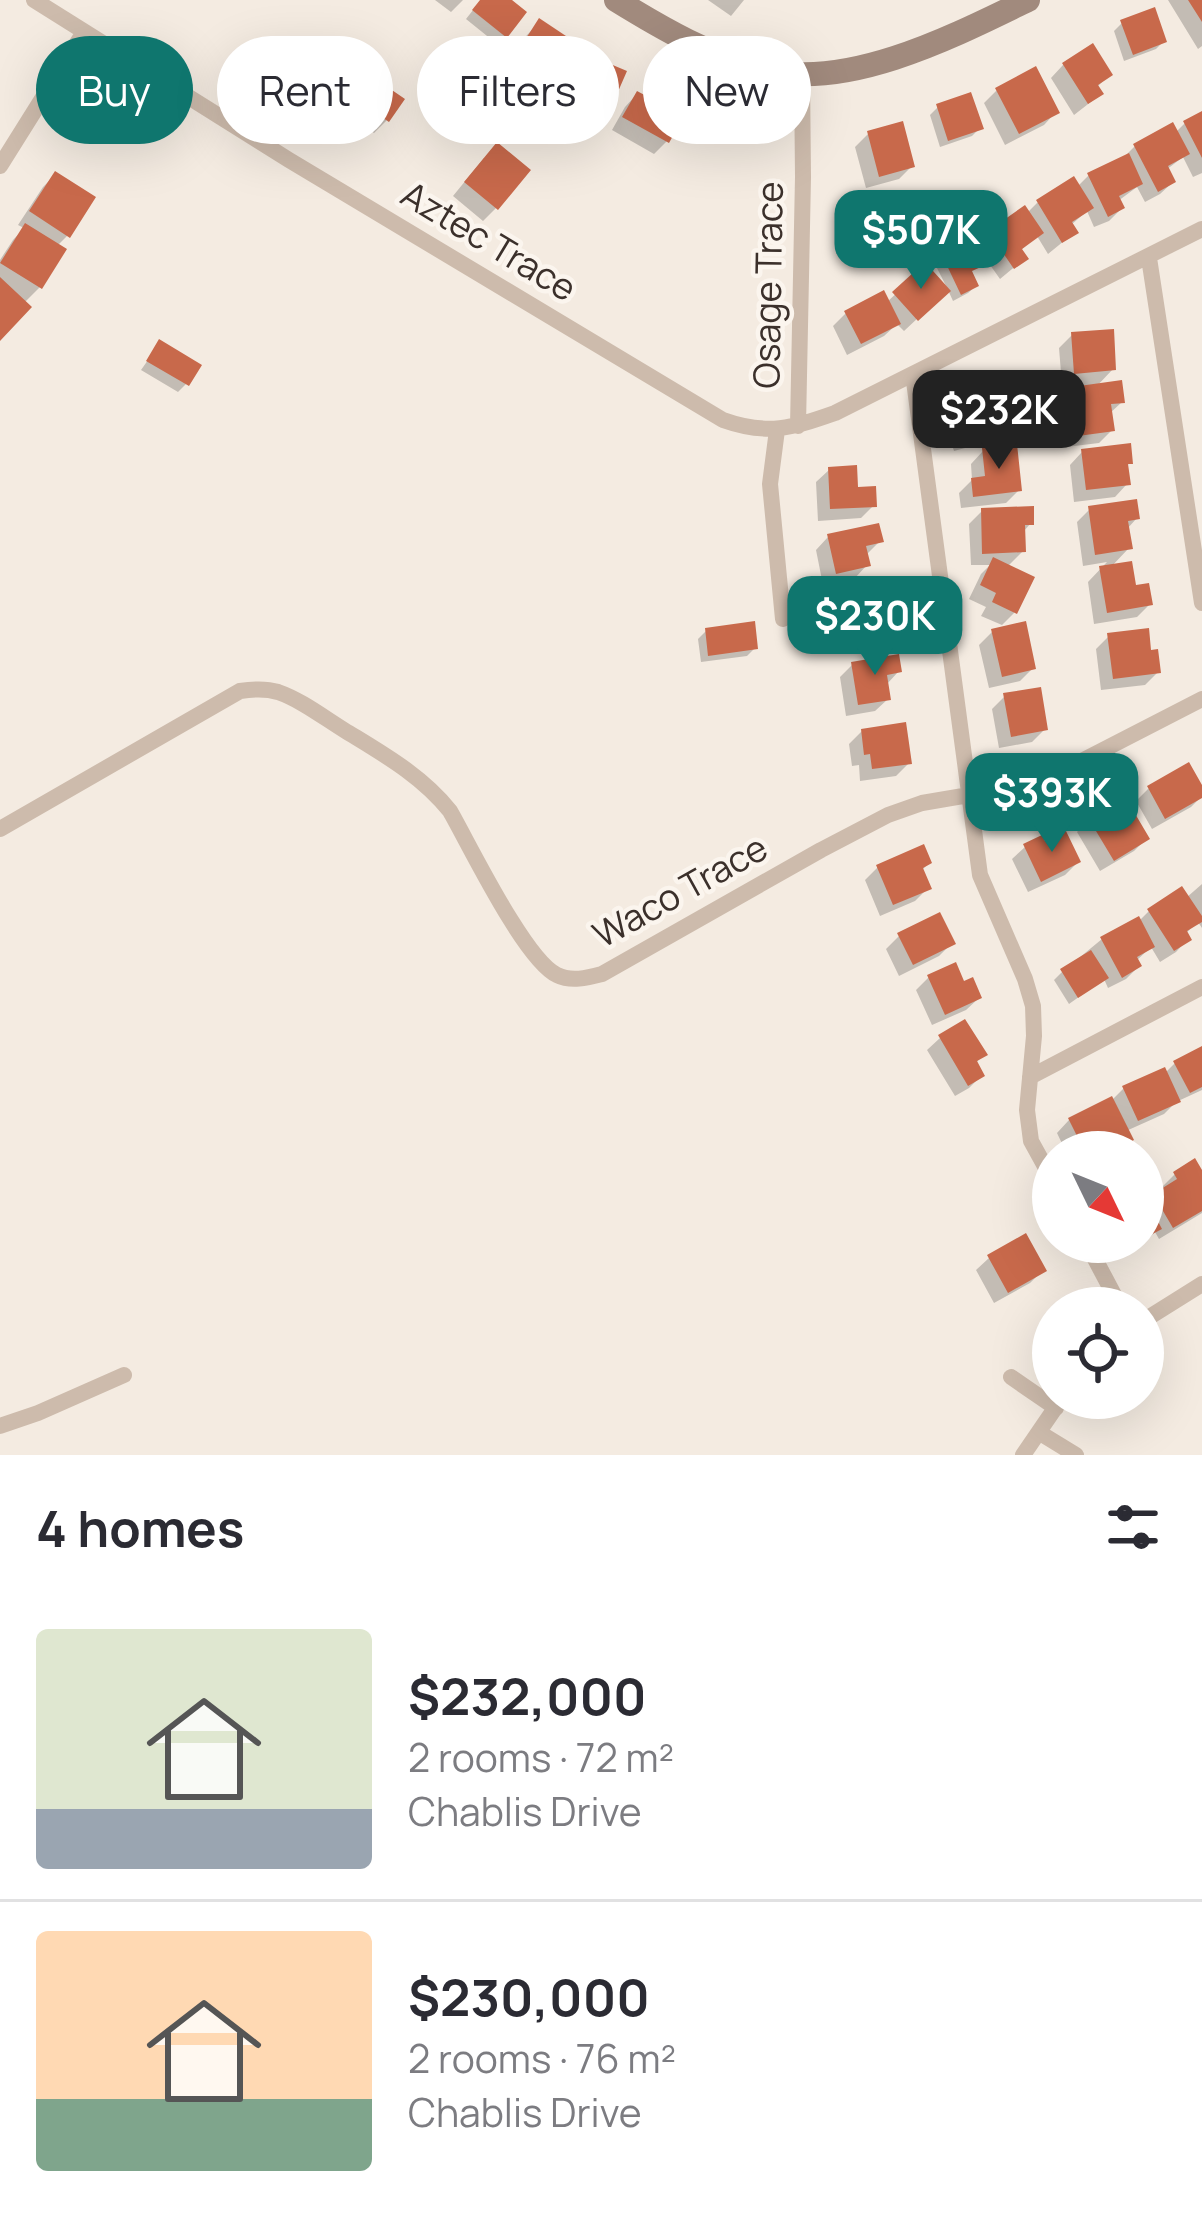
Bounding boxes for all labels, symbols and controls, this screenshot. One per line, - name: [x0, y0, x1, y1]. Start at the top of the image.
- chip: Buy: [36, 36, 193, 144]
- chip: Rent: [217, 36, 393, 144]
- chip: Filters: [417, 36, 619, 144]
- chip: New: [643, 36, 811, 144]
- street label: Aztec Trace: [393, 169, 586, 312]
- street label: Osage Trace: [741, 181, 794, 389]
- pin: $507K: [837, 190, 1005, 292]
- text: $507K: [861, 202, 981, 256]
- pin: $232K: [915, 370, 1083, 472]
- text: $232K: [940, 382, 1058, 436]
- pin: $230K: [791, 576, 959, 678]
- text: $230K: [814, 588, 936, 642]
- pin: $393K: [968, 753, 1136, 855]
- text: $393K: [992, 765, 1112, 819]
- street label: Waco Trace: [584, 823, 776, 959]
- north arrow: [1032, 1131, 1164, 1263]
- map controls: [1032, 1131, 1164, 1419]
- button: locate: [1032, 1287, 1164, 1419]
- text: 4 homes: [36, 1493, 244, 1562]
- icon: filters: [1100, 1494, 1166, 1560]
- text: $232,000: [408, 1661, 647, 1730]
- icon: home: [132, 1677, 276, 1821]
- text: 2 rooms · 72 m²: [408, 1730, 674, 1784]
- text: Chablis Drive: [408, 1784, 642, 1838]
- text: $230,000: [408, 1962, 650, 2031]
- icon: home: [132, 1979, 276, 2123]
- text: 2 rooms · 76 m²: [408, 2031, 676, 2085]
- text: Chablis Drive: [408, 2085, 642, 2139]

